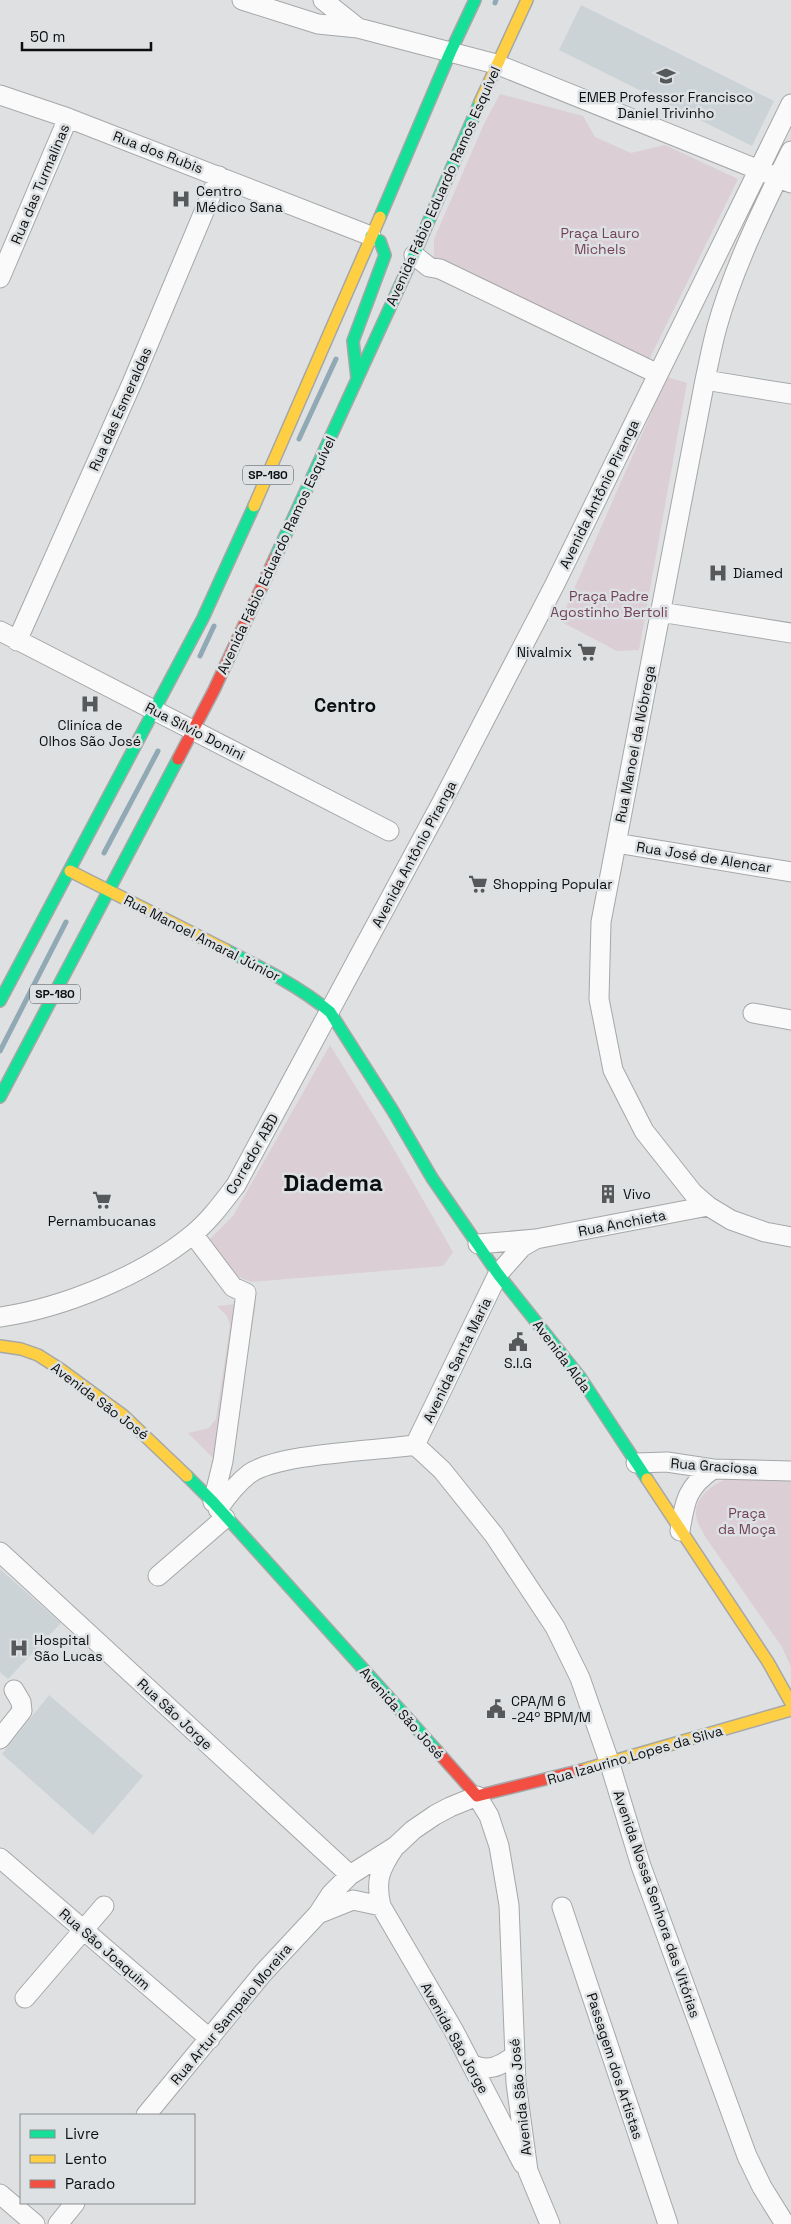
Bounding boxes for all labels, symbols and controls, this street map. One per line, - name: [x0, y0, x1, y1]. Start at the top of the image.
- scale bar: [22, 20, 151, 52]
- text: 50 m: [30, 27, 65, 46]
- street label: Avenida Fábio Eduardo Ramos Esquível: [382, 63, 504, 309]
- school or university icon: EMEB Professor Francisco Daniel Trivinho: [655, 65, 677, 87]
- place label: EMEB Professor Francisco Daniel Trivinho: [579, 88, 753, 122]
- street label: Rua das Turmalinas: [7, 121, 73, 247]
- street label: Rua dos Rubis: [110, 127, 206, 177]
- place label: Centro Médico Sana: [196, 182, 283, 216]
- hospital icon: Centro Médico Sana: [170, 188, 192, 210]
- park label: Praça Lauro Michels: [560, 224, 640, 258]
- street label: Rua das Esmeraldas: [85, 344, 155, 474]
- street label: Avenida Antônio Piranga: [555, 417, 643, 571]
- street label: Avenida Fábio Eduardo Ramos Esquível: [213, 433, 339, 677]
- road number: SP-180: [243, 466, 293, 484]
- hospital icon: Diamed: [707, 562, 729, 584]
- place label: Diamed: [733, 564, 783, 582]
- park label: Praça Padre Agostinho Bertoli: [550, 587, 668, 621]
- supermarket icon: Nivalmix: [576, 641, 598, 663]
- place label: Nivalmix: [517, 643, 572, 661]
- street label: Rua Manoel da Nóbrega: [611, 664, 659, 824]
- hospital icon: Cliníca de Olhos São José: [79, 693, 101, 715]
- district label: Centro: [314, 693, 376, 718]
- street label: Rua Sílvio Donini: [142, 698, 248, 764]
- place label: Cliníca de Olhos São José: [39, 716, 141, 750]
- street label: Avenida Antônio Piranga: [368, 778, 460, 930]
- street label: Rua José de Alencar: [635, 837, 773, 877]
- supermarket icon: Shopping Popular: [467, 873, 489, 895]
- place label: Shopping Popular: [493, 875, 613, 893]
- street label: Rua Manoel Amaral Júnior: [121, 891, 283, 985]
- road number: SP-180: [30, 984, 80, 1004]
- street label: Corredor ABD: [222, 1111, 282, 1197]
- district label: Diadema: [283, 1167, 383, 1198]
- building icon: Vivo: [597, 1183, 619, 1205]
- place label: Vivo: [623, 1185, 651, 1203]
- supermarket icon: Pernambucanas: [91, 1189, 113, 1211]
- street label: Rua Anchieta: [577, 1206, 667, 1240]
- place label: Pernambucanas: [48, 1212, 156, 1230]
- street label: Avenida Santa Maria: [419, 1295, 495, 1425]
- street label: Avenida Alda: [529, 1316, 595, 1396]
- public building icon: S.I.G: [507, 1331, 529, 1353]
- place label: S.I.G: [504, 1354, 532, 1372]
- street label: Avenida São José: [48, 1358, 152, 1444]
- street label: Rua Graciosa: [670, 1454, 758, 1478]
- park label: Praça da Moça: [718, 1504, 776, 1538]
- place label: Hospital São Lucas: [34, 1631, 103, 1665]
- hospital icon: Hospital São Lucas: [8, 1637, 30, 1659]
- street label: Avenida São José: [356, 1663, 448, 1763]
- street label: Rua São Jorge: [134, 1674, 216, 1754]
- place label: CPA/M 6 -24º BPM/M: [511, 1692, 591, 1726]
- public building icon: CPA/M 6 -24º BPM/M: [485, 1698, 507, 1720]
- street label: Rua Izaurino Lopes da Silva: [545, 1721, 725, 1789]
- street label: Avenida Nossa Senhora das Vitórias: [610, 1788, 704, 2020]
- street label: Rua São Joaquim: [56, 1904, 154, 1994]
- street label: Rua Artur Sampaio Moreira: [167, 1940, 295, 2088]
- street label: Avenida São Jorge: [417, 1979, 493, 2097]
- street label: Passagem dos Artistas: [583, 1990, 647, 2142]
- street label: Avenida São José: [505, 2038, 535, 2156]
- legend: [20, 2114, 195, 2204]
- text: Livre: [65, 2124, 99, 2143]
- text: Lento: [65, 2149, 107, 2168]
- text: Parado: [65, 2174, 115, 2193]

